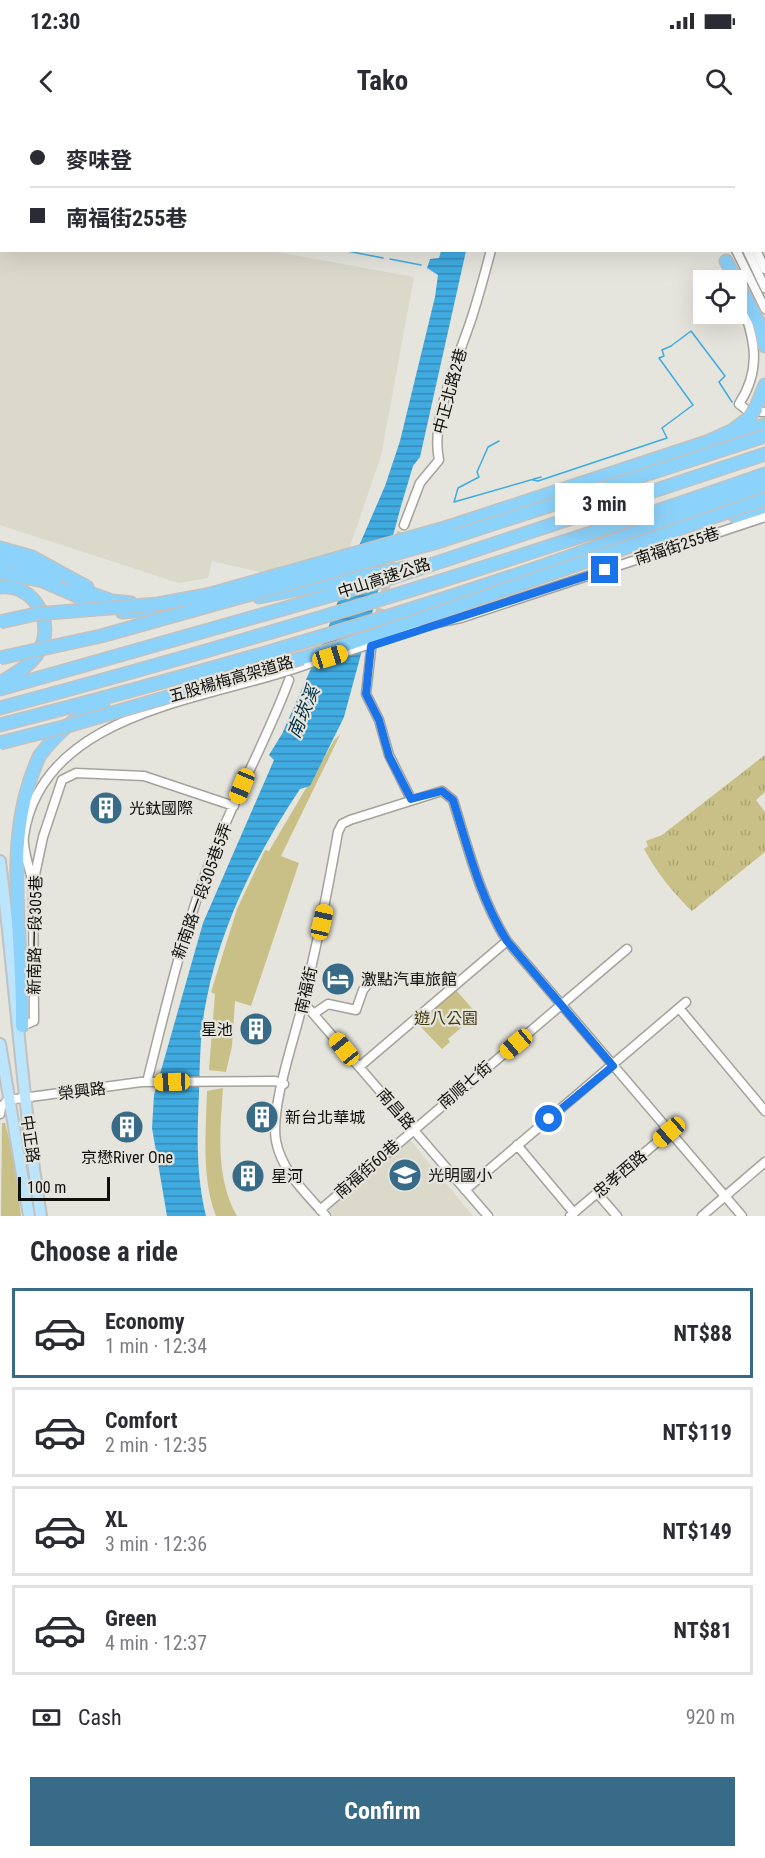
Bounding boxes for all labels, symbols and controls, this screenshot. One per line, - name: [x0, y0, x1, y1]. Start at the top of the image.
- text: 12:30: [30, 9, 81, 34]
- icon: back: [30, 65, 63, 98]
- text: Tako: [357, 65, 408, 97]
- icon: search: [702, 65, 735, 98]
- text: 麥味登: [66, 148, 132, 173]
- text: 南福街255巷: [66, 206, 187, 231]
- map controls: [693, 270, 747, 324]
- button: locate: [693, 270, 747, 324]
- street label: 中正北路2巷: [429, 346, 471, 436]
- callout: 3 min: [556, 483, 654, 525]
- text: 3 min: [582, 492, 627, 516]
- street label: 南福街255巷: [632, 523, 722, 569]
- street label: 中山高速公路: [335, 554, 433, 602]
- route end: [591, 556, 618, 583]
- car: [310, 643, 350, 671]
- street label: 五股楊梅高架道路: [167, 652, 295, 706]
- water label: 南崁溪: [283, 680, 324, 741]
- car: [227, 766, 257, 806]
- building icon: 光鈦國際: [88, 790, 124, 826]
- place label: 光鈦國際: [129, 799, 193, 818]
- street label: 新南路一段305巷5弄: [169, 820, 235, 962]
- street label: 新南路一段305巷: [24, 875, 46, 995]
- car: [309, 902, 335, 942]
- hotel icon: 激點汽車旅館: [320, 961, 356, 997]
- street label: 南福街: [291, 964, 321, 1016]
- place label: 激點汽車旅館: [361, 970, 457, 989]
- park label: 遊八公園: [414, 1009, 478, 1028]
- building icon: 星池: [238, 1011, 274, 1047]
- place label: 星池: [201, 1020, 233, 1039]
- car: [496, 1026, 536, 1062]
- car: [326, 1029, 362, 1069]
- street label: 南順七街: [434, 1057, 496, 1113]
- car: [154, 1072, 190, 1092]
- street label: 榮興路: [57, 1079, 107, 1103]
- street label: 南昌路: [373, 1085, 419, 1133]
- building icon: 新台北華城: [244, 1099, 280, 1135]
- route start: [535, 1105, 562, 1132]
- place label: 新台北華城: [285, 1108, 365, 1127]
- building icon: 京懋River One: [109, 1109, 145, 1145]
- car: [650, 1113, 688, 1151]
- street label: 中正路: [17, 1114, 43, 1164]
- street label: 南福街60巷: [331, 1136, 403, 1202]
- street label: 忠孝西路: [589, 1146, 651, 1202]
- place label: 京懋River One: [81, 1148, 173, 1167]
- school or university icon: 光明國小: [387, 1157, 423, 1193]
- building icon: 星河: [230, 1158, 266, 1194]
- place label: 光明國小: [428, 1166, 492, 1185]
- place label: 星河: [271, 1167, 303, 1186]
- scale bar: [18, 1174, 110, 1202]
- text: 100 m: [27, 1178, 66, 1197]
- text: Choose a ride: [30, 1236, 178, 1268]
- icon: car: [33, 1306, 87, 1360]
- text: Economy: [105, 1309, 185, 1334]
- text: NT$88: [674, 1321, 732, 1346]
- text: 1 min · 12:34: [105, 1334, 207, 1358]
- icon: car: [33, 1405, 87, 1459]
- text: Comfort: [105, 1408, 178, 1433]
- text: NT$119: [662, 1420, 732, 1445]
- text: 2 min · 12:35: [105, 1433, 207, 1457]
- icon: car: [33, 1504, 87, 1558]
- text: XL: [105, 1507, 128, 1532]
- text: NT$149: [662, 1519, 732, 1544]
- text: 3 min · 12:36: [105, 1532, 207, 1556]
- icon: car: [33, 1603, 87, 1657]
- text: Green: [105, 1606, 157, 1631]
- text: NT$81: [674, 1618, 732, 1643]
- text: 4 min · 12:37: [105, 1631, 207, 1655]
- icon: cash: [30, 1701, 63, 1734]
- text: Cash: [78, 1705, 122, 1730]
- text: 920 m: [686, 1705, 735, 1729]
- button: Confirm: [30, 1777, 735, 1846]

